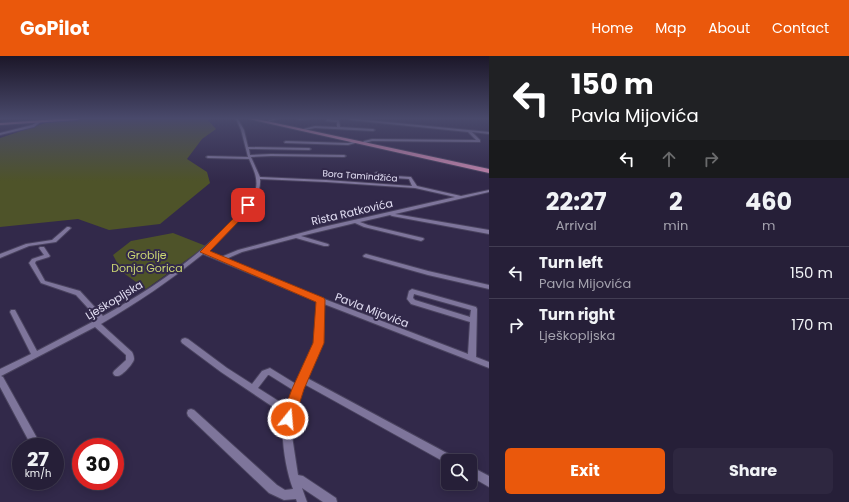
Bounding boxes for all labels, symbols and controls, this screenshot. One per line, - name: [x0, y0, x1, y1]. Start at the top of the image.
- text: GoPilot: [20, 15, 89, 42]
- text: Home: [591, 18, 633, 38]
- text: Map: [655, 18, 686, 38]
- text: About: [708, 18, 750, 38]
- text: Contact: [772, 18, 829, 38]
- text: 150 m: [571, 65, 654, 104]
- icon: left: [505, 72, 557, 124]
- text: Pavla Mijovića: [571, 103, 699, 128]
- icon: left: [616, 148, 638, 170]
- icon: ahead: [658, 148, 680, 170]
- icon: right: [700, 148, 722, 170]
- street label: Bora Tamindžića: [322, 167, 398, 185]
- text: 22:27: [546, 185, 607, 218]
- text: 2: [669, 185, 683, 218]
- text: 460: [745, 185, 792, 218]
- pin: [231, 188, 265, 222]
- icon: arrive: [237, 194, 259, 216]
- street label: Rista Ratkovića: [310, 195, 394, 229]
- text: Arrival: [556, 216, 597, 235]
- text: min: [663, 216, 688, 235]
- text: m: [762, 216, 775, 235]
- park label: Groblje Donja Gorica: [111, 247, 183, 276]
- text: Turn left: [539, 252, 603, 273]
- icon: left: [505, 262, 527, 284]
- text: 150 m: [790, 262, 833, 283]
- text: Pavla Mijovića: [539, 274, 631, 293]
- street label: Lješkopljska: [82, 277, 146, 323]
- street label: Pavla Mijovića: [333, 289, 411, 331]
- text: Turn right: [539, 304, 615, 325]
- icon: right: [505, 314, 527, 336]
- text: 170 m: [791, 314, 833, 335]
- text: Lješkopljska: [539, 326, 615, 345]
- position arrow: [267, 398, 309, 440]
- speed limit sign: 30: [72, 438, 124, 490]
- text: 27: [27, 445, 49, 473]
- button: Exit: [505, 448, 665, 494]
- button: Share: [673, 448, 833, 494]
- map controls: [441, 454, 477, 490]
- button: search: [441, 454, 477, 490]
- text: km/h: [25, 466, 51, 481]

